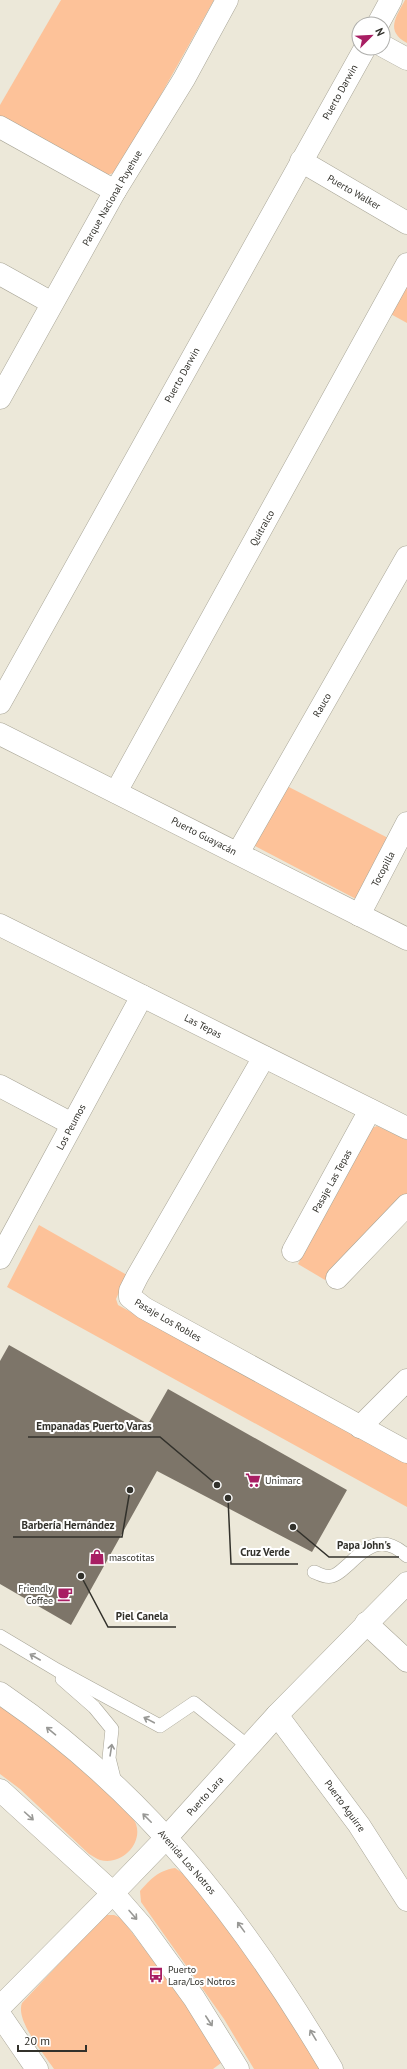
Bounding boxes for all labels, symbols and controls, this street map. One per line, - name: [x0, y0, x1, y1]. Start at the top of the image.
- north arrow: [351, 16, 391, 56]
- text: N: [372, 26, 388, 38]
- street label: Puerto Darwin: [319, 62, 361, 122]
- street label: Parque Nacional Puyehue: [79, 148, 145, 248]
- street label: Puerto Walker: [325, 172, 384, 213]
- street label: Puerto Darwin: [161, 345, 203, 405]
- street label: Quitralco: [247, 508, 277, 548]
- street label: Rauco: [310, 691, 334, 719]
- street label: Puerto Guayacán: [169, 814, 239, 858]
- street label: Tocopilla: [368, 849, 398, 889]
- street label: Las Tepas: [182, 1011, 224, 1041]
- street label: Los Peumos: [53, 1102, 89, 1152]
- street label: Pasaje Las Tepas: [309, 1147, 355, 1215]
- street label: Pasaje Los Robles: [132, 1296, 204, 1344]
- callout: Empanadas Puerto Varas: [28, 1414, 160, 1437]
- text: Empanadas Puerto Varas: [36, 1419, 152, 1433]
- supermarket icon: Unimarc: [244, 1471, 262, 1489]
- place label: Unimarc: [265, 1474, 301, 1487]
- callout: Barbería Hernández: [13, 1514, 122, 1537]
- text: Barbería Hernández: [22, 1518, 114, 1532]
- callout: Papa John's: [329, 1534, 399, 1557]
- text: Papa John's: [337, 1538, 391, 1552]
- callout: Cruz Verde: [231, 1541, 298, 1564]
- text: Cruz Verde: [240, 1545, 290, 1559]
- shop icon: mascotitas: [88, 1548, 106, 1566]
- place label: mascotitas: [109, 1551, 155, 1564]
- place label: Friendly Coffee: [18, 1582, 53, 1607]
- cafe icon: Friendly Coffee: [56, 1585, 74, 1603]
- callout: Piel Canela: [108, 1604, 176, 1627]
- text: Piel Canela: [116, 1609, 168, 1623]
- one-way arrow: [29, 1653, 41, 1661]
- one-way arrow: [143, 1715, 155, 1723]
- one-way arrow: [46, 1726, 56, 1735]
- one-way arrow: [107, 1744, 115, 1757]
- street label: Puerto Lara: [184, 1773, 226, 1819]
- street label: Puerto Aguirre: [322, 1777, 368, 1835]
- one-way arrow: [24, 1811, 34, 1821]
- one-way arrow: [142, 1813, 152, 1823]
- street label: Avenida Los Notros: [155, 1827, 219, 1897]
- one-way arrow: [128, 1910, 137, 1921]
- one-way arrow: [237, 1922, 245, 1933]
- place label: Puerto Lara/Los Notros: [168, 1963, 235, 1988]
- bus stop icon: Puerto Lara/Los Notros: [147, 1966, 165, 1984]
- one-way arrow: [205, 2015, 213, 2027]
- scale bar: [18, 2027, 86, 2053]
- one-way arrow: [308, 2029, 316, 2041]
- text: 20 m: [24, 2033, 50, 2048]

